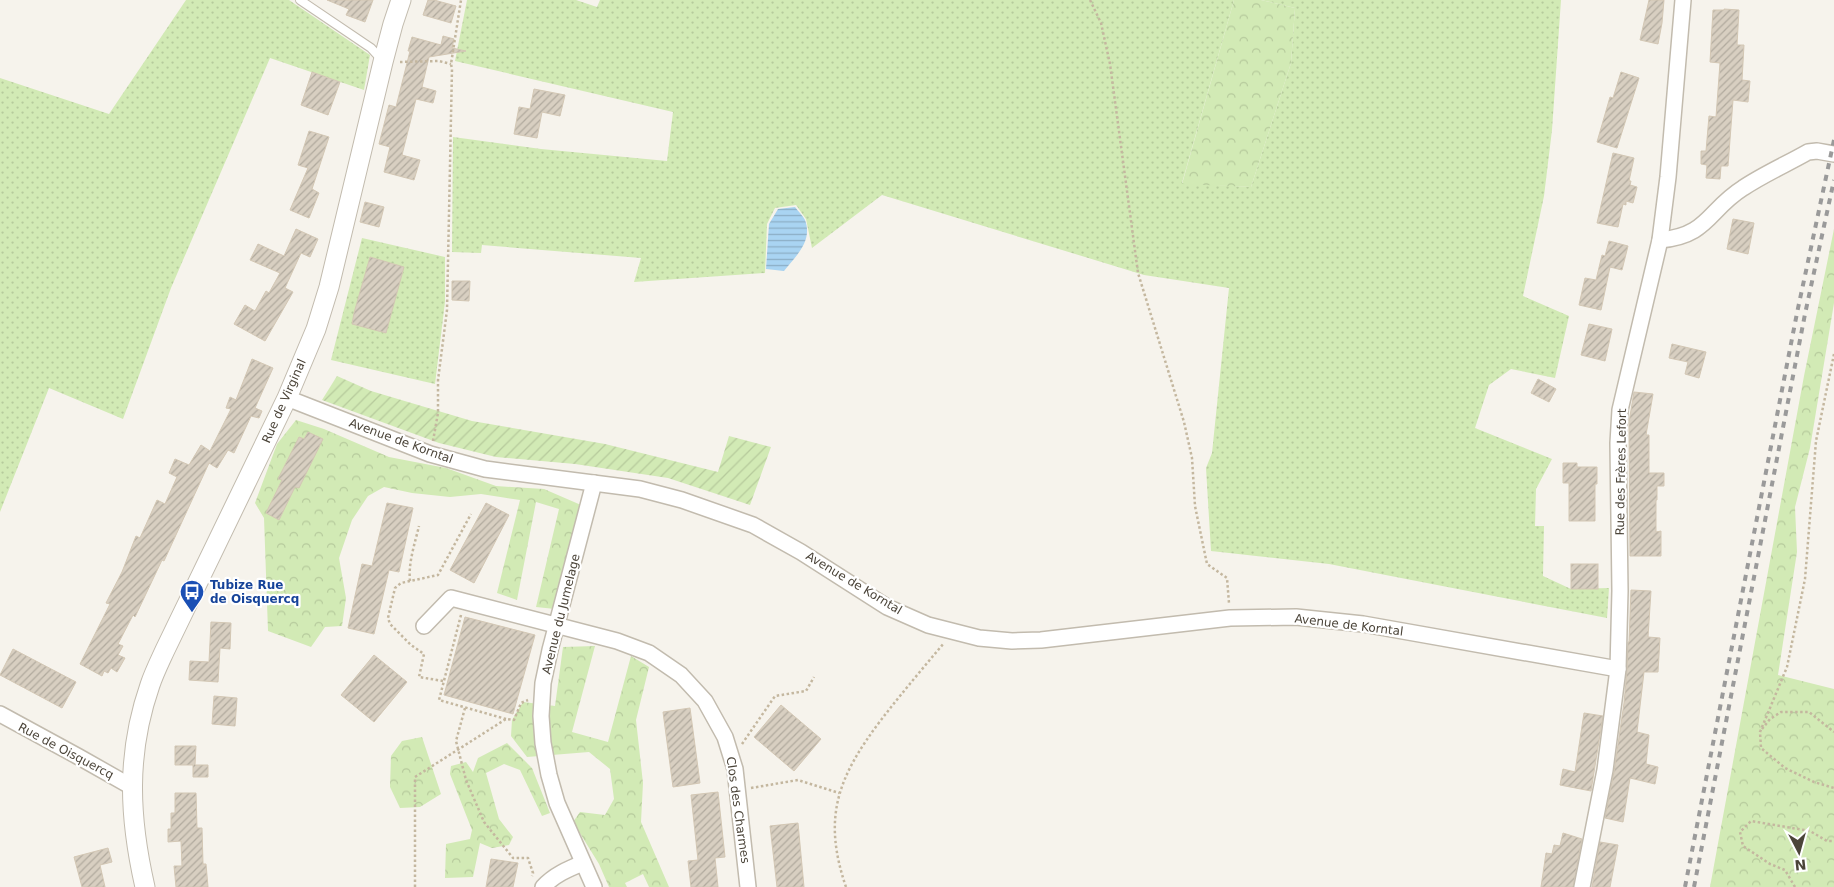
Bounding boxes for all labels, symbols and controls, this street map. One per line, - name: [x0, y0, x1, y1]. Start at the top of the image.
- street label: Rue de Virginal: [259, 357, 309, 445]
- street label: Rue des Frères Lefort: [1613, 408, 1629, 536]
- street label: Avenue de Korntal: [347, 416, 455, 466]
- street label: Avenue de Korntal: [803, 549, 905, 617]
- street label: Avenue du Jumelage: [539, 552, 583, 676]
- place label: Tubize Rue de Oisquercq: [210, 578, 299, 606]
- bus stop icon: Tubize Rue de Oisquercq: [179, 579, 205, 613]
- street label: Avenue de Korntal: [1294, 611, 1404, 639]
- street label: Rue de Oisquercq: [16, 720, 116, 782]
- street label: Clos des Charmes: [724, 756, 752, 864]
- north arrow: [1774, 827, 1824, 877]
- text: N: [1794, 856, 1807, 873]

